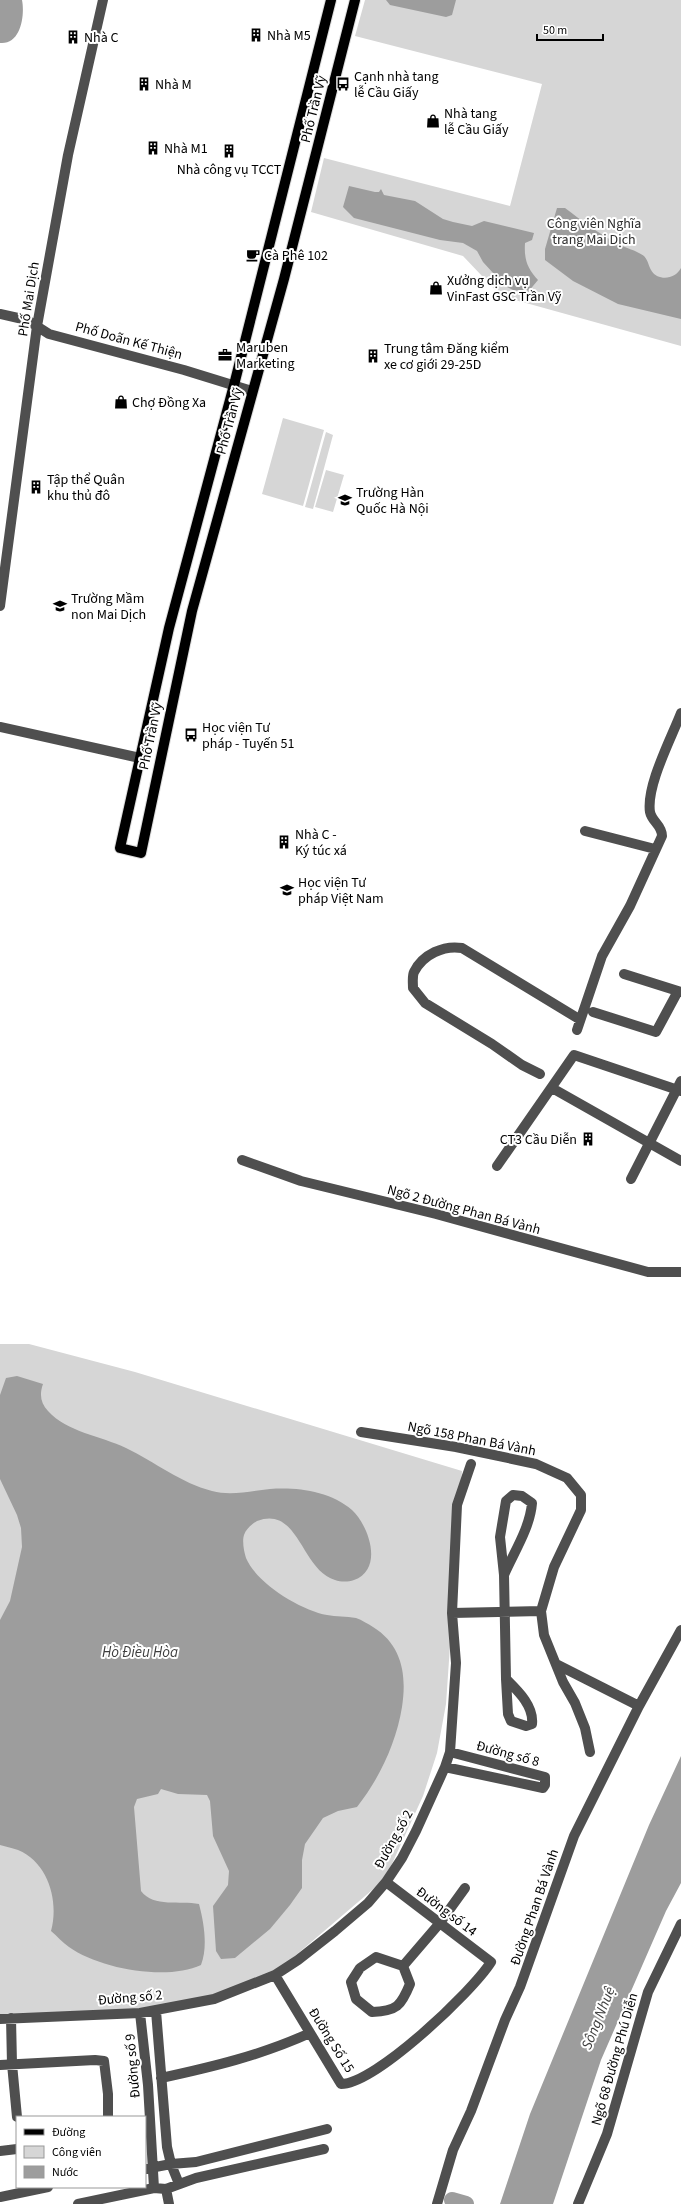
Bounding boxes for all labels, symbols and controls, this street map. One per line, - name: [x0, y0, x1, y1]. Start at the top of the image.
- scale bar: [537, 16, 603, 42]
- text: 50 m: [543, 22, 567, 39]
- place label: Nhà M5: [267, 26, 311, 46]
- building icon: Nhà M5: [248, 27, 264, 43]
- place label: Nhà C: [84, 28, 119, 48]
- building icon: Nhà C: [65, 29, 81, 45]
- place label: Cạnh nhà tang lễ Cầu Giấy: [354, 67, 438, 103]
- street label: Phố Trần Vỹ: [296, 73, 332, 145]
- place label: Nhà M: [155, 75, 192, 95]
- building icon: Nhà M: [136, 76, 152, 92]
- bus stop icon: Cạnh nhà tang lễ Cầu Giấy: [335, 76, 351, 92]
- place label: Nhà tang lễ Cầu Giấy: [444, 104, 509, 140]
- shop icon: Nhà tang lễ Cầu Giấy: [425, 113, 441, 129]
- place label: Nhà M1: [164, 139, 208, 159]
- building icon: Nhà M1: [145, 140, 161, 156]
- building icon: Nhà công vụ TCCT: [221, 143, 237, 159]
- place label: Nhà công vụ TCCT: [177, 160, 282, 180]
- park label: Công viên Nghĩa trang Mai Dịch: [547, 214, 641, 250]
- place label: Cà Phê 102: [264, 246, 328, 266]
- cafe icon: Cà Phê 102: [245, 247, 261, 263]
- street label: Phố Mai Dịch: [13, 260, 45, 338]
- place label: Xưởng dịch vụ VinFast GSC Trần Vỹ: [447, 271, 562, 307]
- shop icon: Xưởng dịch vụ VinFast GSC Trần Vỹ: [428, 280, 444, 296]
- street label: Phố Doãn Kế Thiện: [73, 317, 185, 365]
- place label: Maruben Marketing: [236, 338, 294, 374]
- place label: Trung tâm Đăng kiểm xe cơ giới 29-25D: [384, 339, 509, 375]
- office icon: Maruben Marketing: [217, 347, 233, 363]
- building icon: Trung tâm Đăng kiểm xe cơ giới 29-25D: [365, 348, 381, 364]
- street label: Phố Trần Vỹ: [211, 385, 249, 457]
- place label: Chợ Đồng Xa: [132, 393, 206, 413]
- shop icon: Chợ Đồng Xa: [113, 394, 129, 410]
- place label: Tập thể Quân khu thủ đô: [47, 470, 125, 506]
- building icon: Tập thể Quân khu thủ đô: [28, 479, 44, 495]
- place label: Trường Hàn Quốc Hà Nội: [356, 483, 429, 519]
- school or university icon: Trường Hàn Quốc Hà Nội: [337, 492, 353, 508]
- place label: Trường Mầm non Mai Dịch: [71, 589, 146, 625]
- school or university icon: Trường Mầm non Mai Dịch: [52, 598, 68, 614]
- street label: Phố Trần Vỹ: [134, 700, 168, 772]
- place label: Học viện Tư pháp - Tuyến 51: [202, 718, 294, 754]
- bus stop icon: Học viện Tư pháp - Tuyến 51: [183, 727, 199, 743]
- place label: Nhà C - Ký túc xá: [295, 825, 347, 861]
- building icon: Nhà C - Ký túc xá: [276, 834, 292, 850]
- place label: Học viện Tư pháp Việt Nam: [298, 873, 384, 909]
- school or university icon: Học viện Tư pháp Việt Nam: [279, 882, 295, 898]
- place label: CT3 Cầu Diễn: [500, 1130, 577, 1150]
- building icon: CT3 Cầu Diễn: [580, 1131, 596, 1147]
- street label: Ngõ 2 Đường Phan Bá Vành: [385, 1180, 543, 1240]
- street label: Ngõ 158 Phan Bá Vành: [406, 1417, 538, 1461]
- water label: Hồ Điều Hòa: [102, 1642, 178, 1663]
- street label: Đường số 8: [474, 1736, 542, 1772]
- street label: Đường số 2: [369, 1806, 418, 1873]
- street label: Đường Phan Bá Vành: [506, 1846, 564, 1968]
- street label: Đường số 14: [412, 1882, 481, 1941]
- water label: Sông Nhuệ: [576, 1983, 621, 2053]
- street label: Đường số 2: [97, 1985, 163, 2011]
- street label: Ngõ 68 Đường Phú Diễn: [586, 1991, 643, 2128]
- street label: Đường Số 15: [303, 2004, 359, 2077]
- street label: Đường số 9: [120, 2033, 146, 2099]
- legend: [16, 2116, 146, 2188]
- text: Đường: [52, 2124, 85, 2141]
- text: Công viên: [52, 2144, 101, 2161]
- text: Nước: [52, 2164, 79, 2181]

